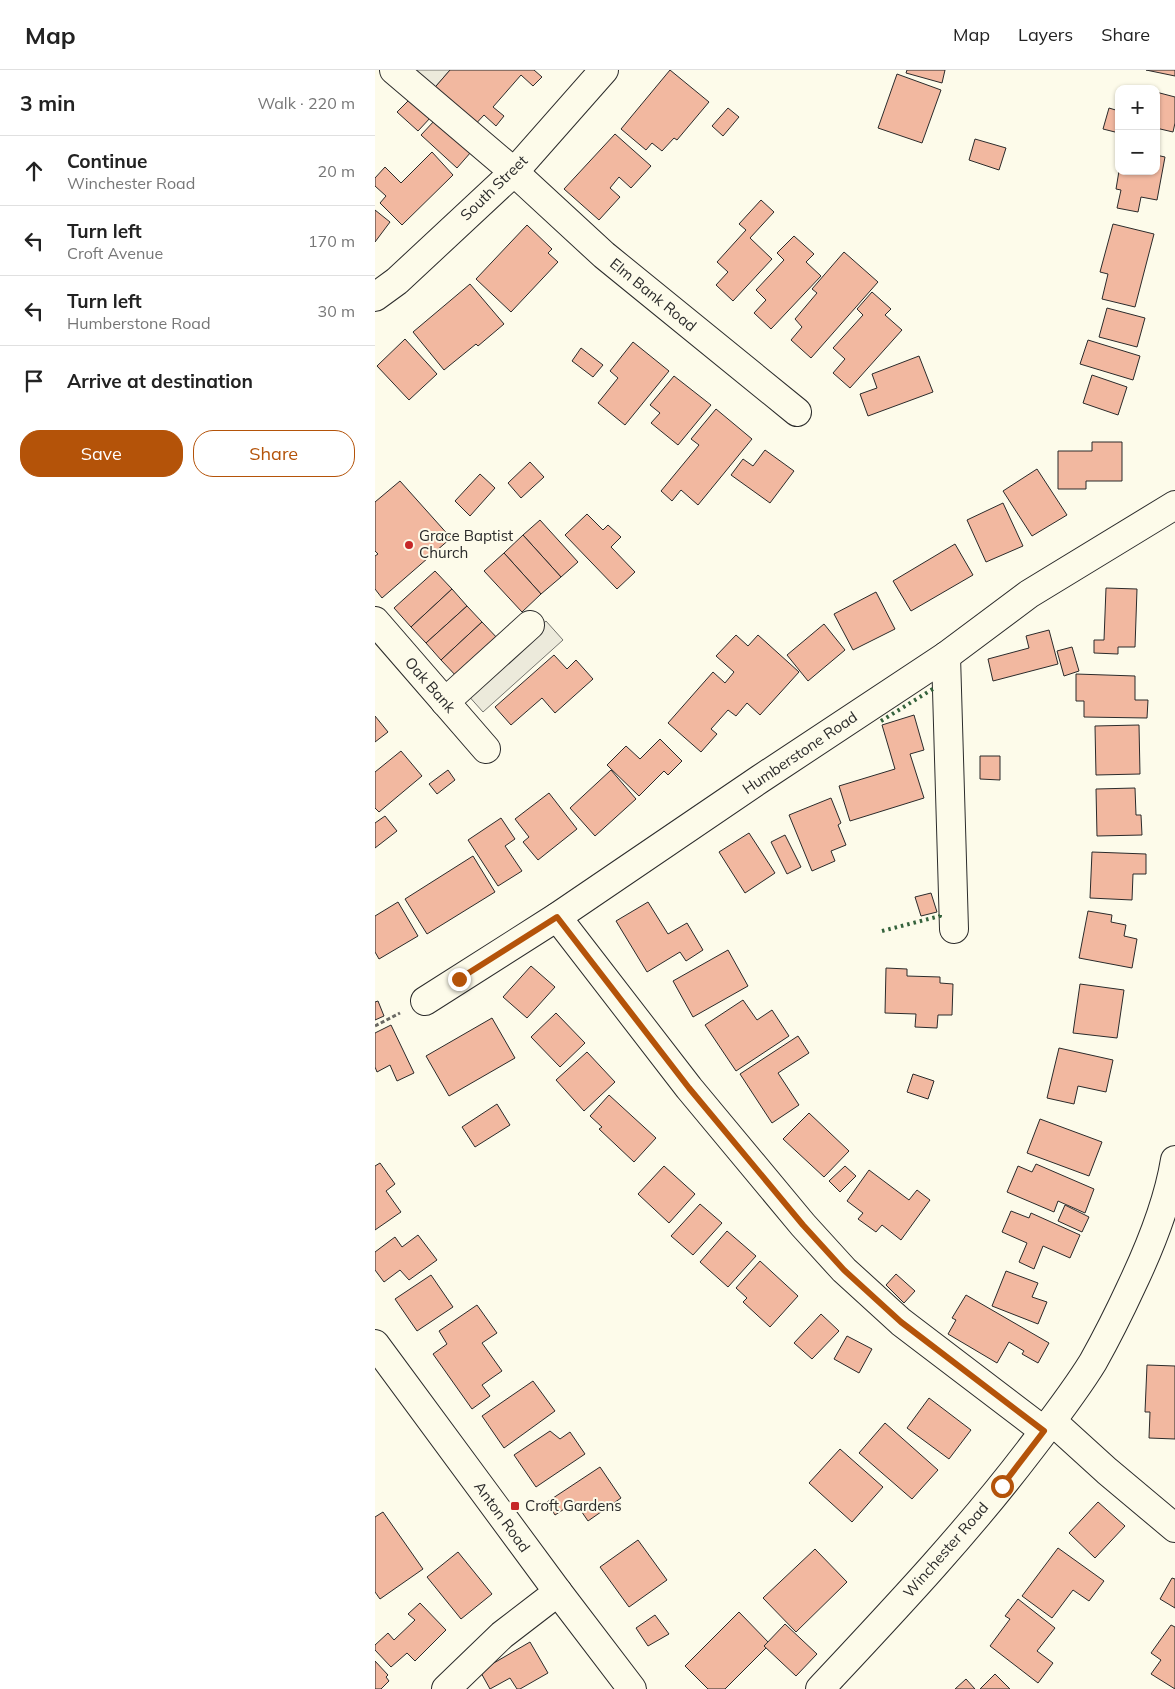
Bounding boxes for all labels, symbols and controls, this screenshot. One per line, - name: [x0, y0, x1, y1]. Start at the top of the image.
- text: Map: [25, 20, 76, 50]
- text: Map: [953, 23, 990, 46]
- text: Layers: [1018, 23, 1073, 46]
- text: Share: [1101, 23, 1150, 46]
- map controls: [1115, 85, 1160, 175]
- button: +: [1115, 85, 1160, 130]
- text: 3 min: [20, 90, 75, 116]
- text: Walk · 220 m: [257, 93, 355, 113]
- button: −: [1115, 130, 1160, 175]
- text: Continue: [67, 149, 147, 173]
- street label: South Street: [456, 151, 531, 224]
- icon: ahead: [20, 157, 48, 185]
- text: 20 m: [318, 161, 355, 181]
- text: Winchester Road: [67, 173, 195, 193]
- text: Turn left: [67, 219, 142, 243]
- icon: left: [20, 227, 48, 255]
- text: 170 m: [308, 231, 355, 251]
- text: Croft Avenue: [67, 243, 163, 263]
- street label: Elm Bank Road: [606, 254, 700, 335]
- text: Turn left: [67, 289, 142, 313]
- icon: left: [20, 297, 48, 325]
- text: 30 m: [318, 301, 355, 321]
- text: Humberstone Road: [67, 313, 211, 333]
- icon: arrive: [20, 367, 48, 395]
- text: Arrive at destination: [67, 369, 253, 393]
- button: Save: [20, 430, 183, 477]
- button: Share: [193, 430, 355, 477]
- place label: Grace Baptist Church: [419, 526, 513, 562]
- marker: Grace Baptist Church: [403, 539, 415, 551]
- street label: Oak Bank: [401, 653, 460, 717]
- street label: Humberstone Road: [739, 707, 861, 798]
- route end: [448, 968, 471, 991]
- route start: [991, 1475, 1014, 1498]
- street label: Anton Road: [470, 1478, 534, 1556]
- place label: Croft Gardens: [525, 1496, 622, 1515]
- street label: Winchester Road: [899, 1498, 992, 1601]
- marker: Croft Gardens: [509, 1500, 521, 1512]

